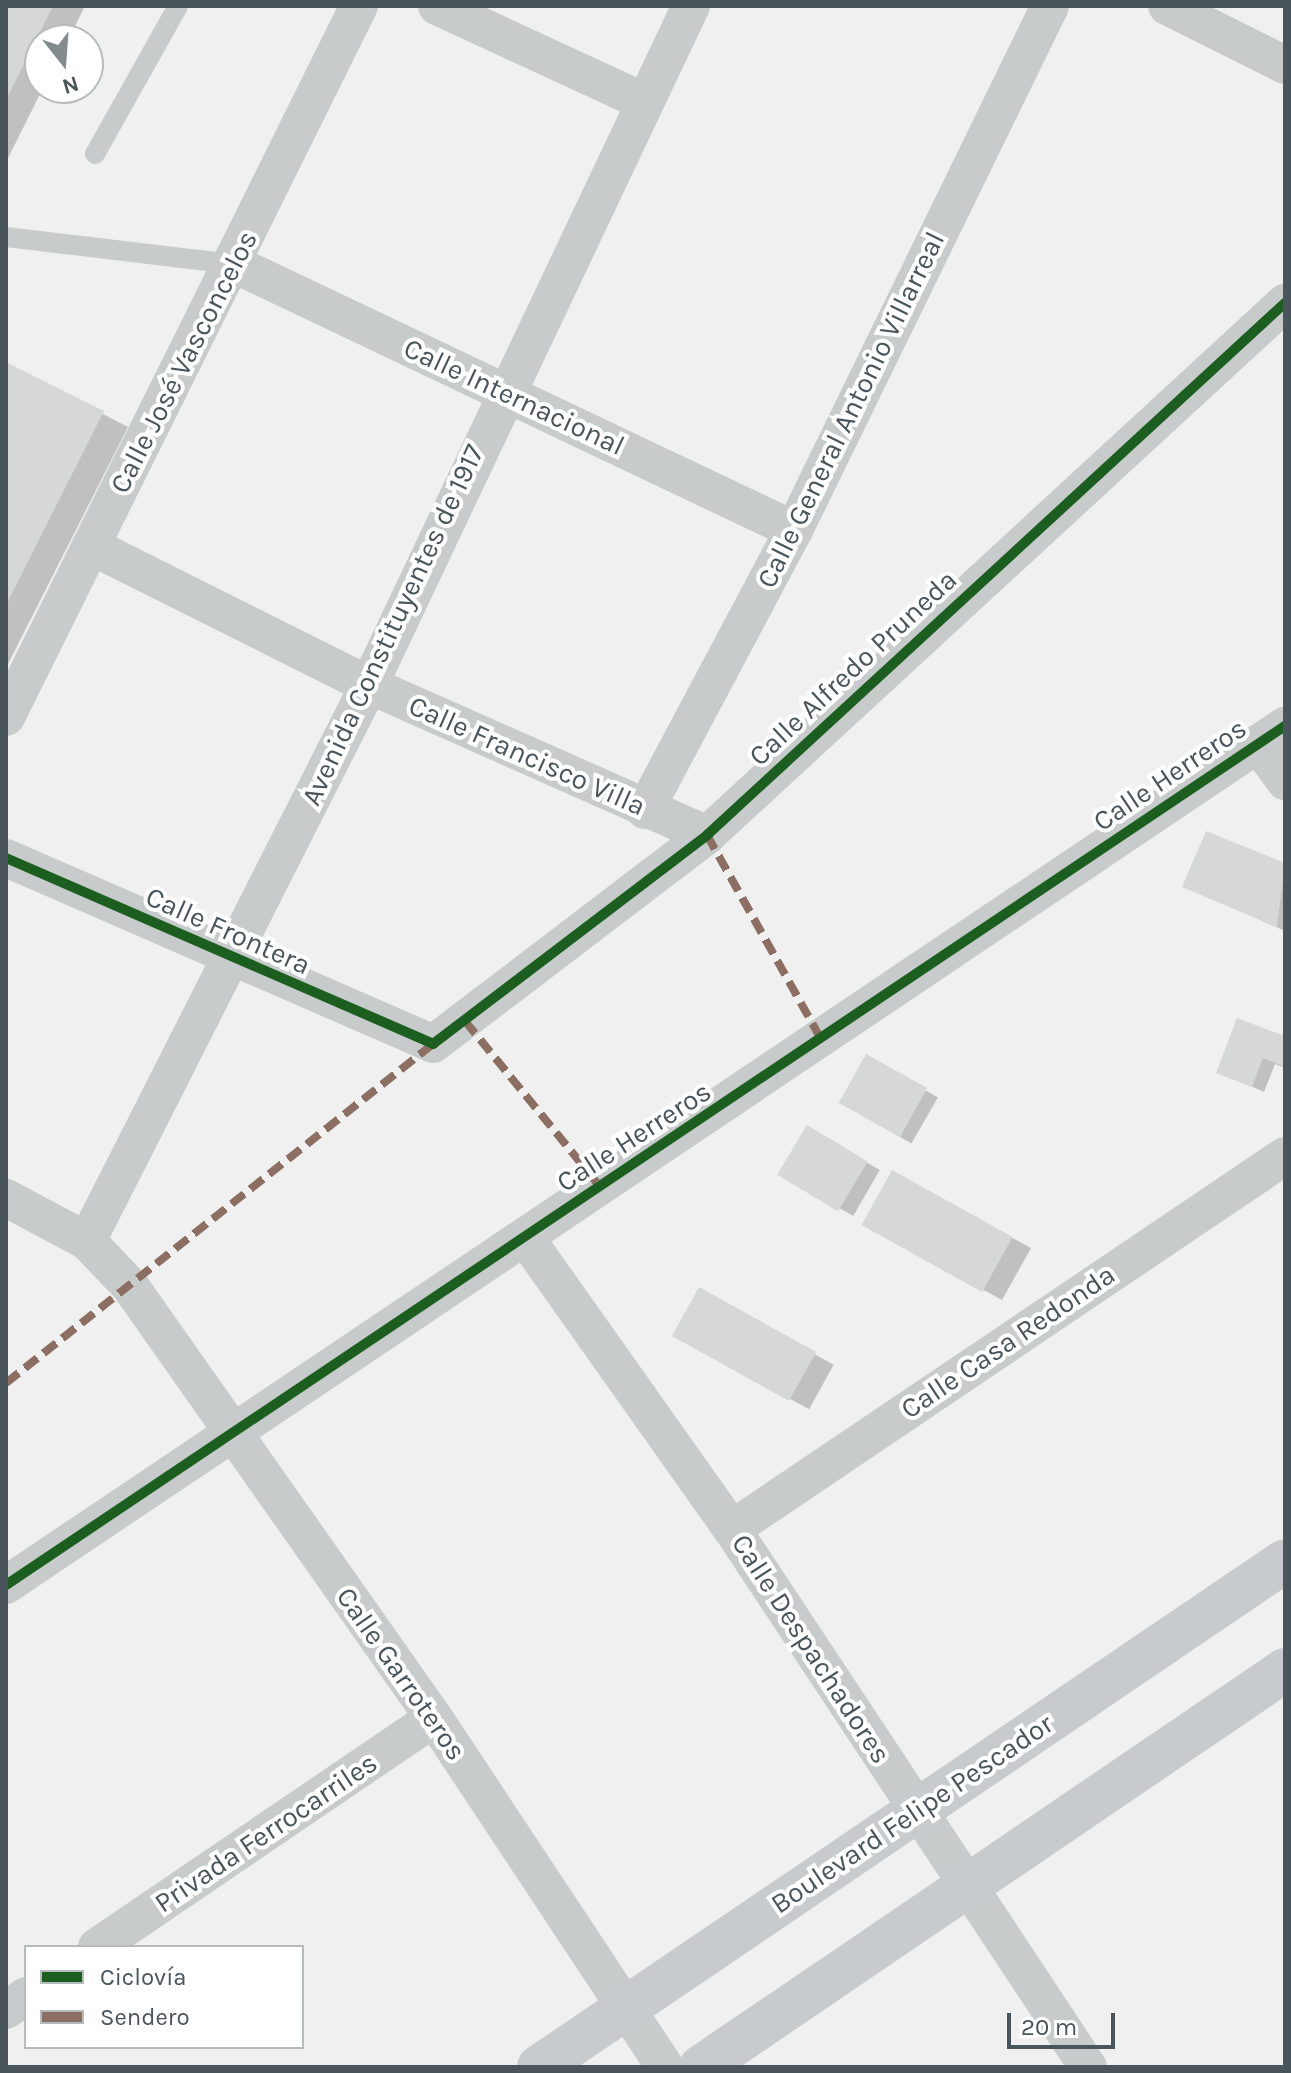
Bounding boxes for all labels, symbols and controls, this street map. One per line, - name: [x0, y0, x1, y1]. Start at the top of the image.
- north arrow: [24, 24, 104, 104]
- text: N: [59, 70, 82, 100]
- street label: Calle José Vasconcelos: [103, 225, 265, 499]
- street label: Calle General Antonio Villarreal: [750, 226, 952, 594]
- street label: Calle Internacional: [398, 331, 630, 463]
- street label: Avenida Constituyentes de 1917: [294, 439, 492, 811]
- street label: Calle Alfredo Pruneda: [742, 563, 964, 773]
- street label: Calle Francisco Villa: [403, 689, 651, 823]
- street label: Calle Herreros: [1087, 712, 1253, 838]
- street label: Calle Frontera: [140, 880, 316, 982]
- street label: Calle Herreros: [551, 1075, 717, 1199]
- street label: Calle Casa Redonda: [895, 1258, 1121, 1426]
- street label: Calle Despachadores: [724, 1528, 898, 1770]
- street label: Calle Garroteros: [329, 1581, 473, 1767]
- street label: Boulevard Felipe Pescador: [765, 1707, 1059, 1921]
- street label: Privada Ferrocarriles: [148, 1746, 384, 1920]
- legend: [24, 1945, 304, 2049]
- text: Ciclovía: [100, 1963, 187, 1991]
- scale bar: [1011, 1997, 1119, 2047]
- text: Sendero: [100, 2003, 190, 2031]
- text: 20 m: [1021, 2013, 1077, 2041]

